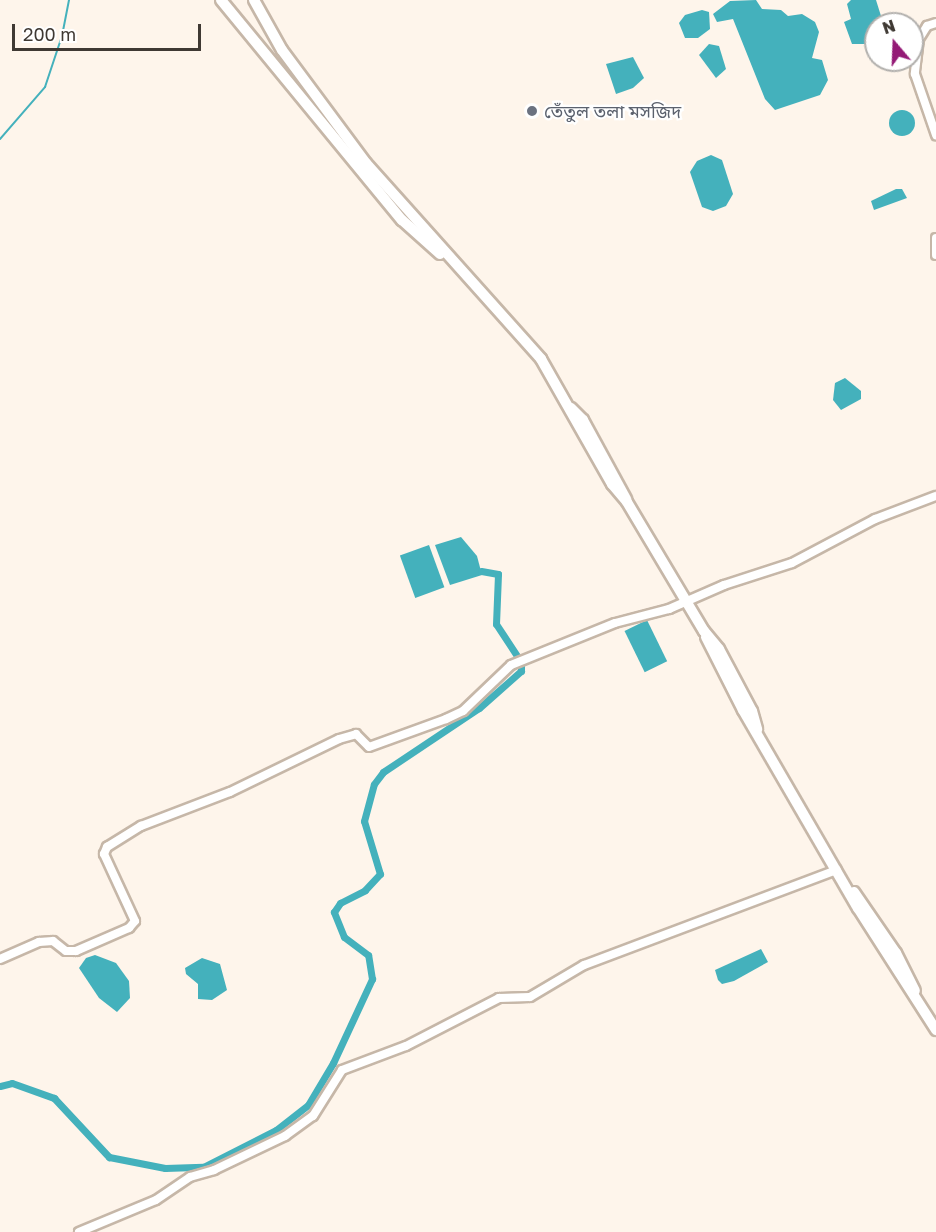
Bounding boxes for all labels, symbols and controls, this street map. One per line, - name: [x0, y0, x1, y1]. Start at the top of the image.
- scale bar: [15, 12, 204, 50]
- north arrow: [864, 12, 924, 72]
- text: N: [880, 15, 898, 38]
- text: 200 m: [23, 23, 76, 45]
- place label: তেঁতুল তলা মসজিদ: [544, 100, 681, 122]
- marker: তেঁতুল তলা মসজিদ: [525, 104, 539, 118]

